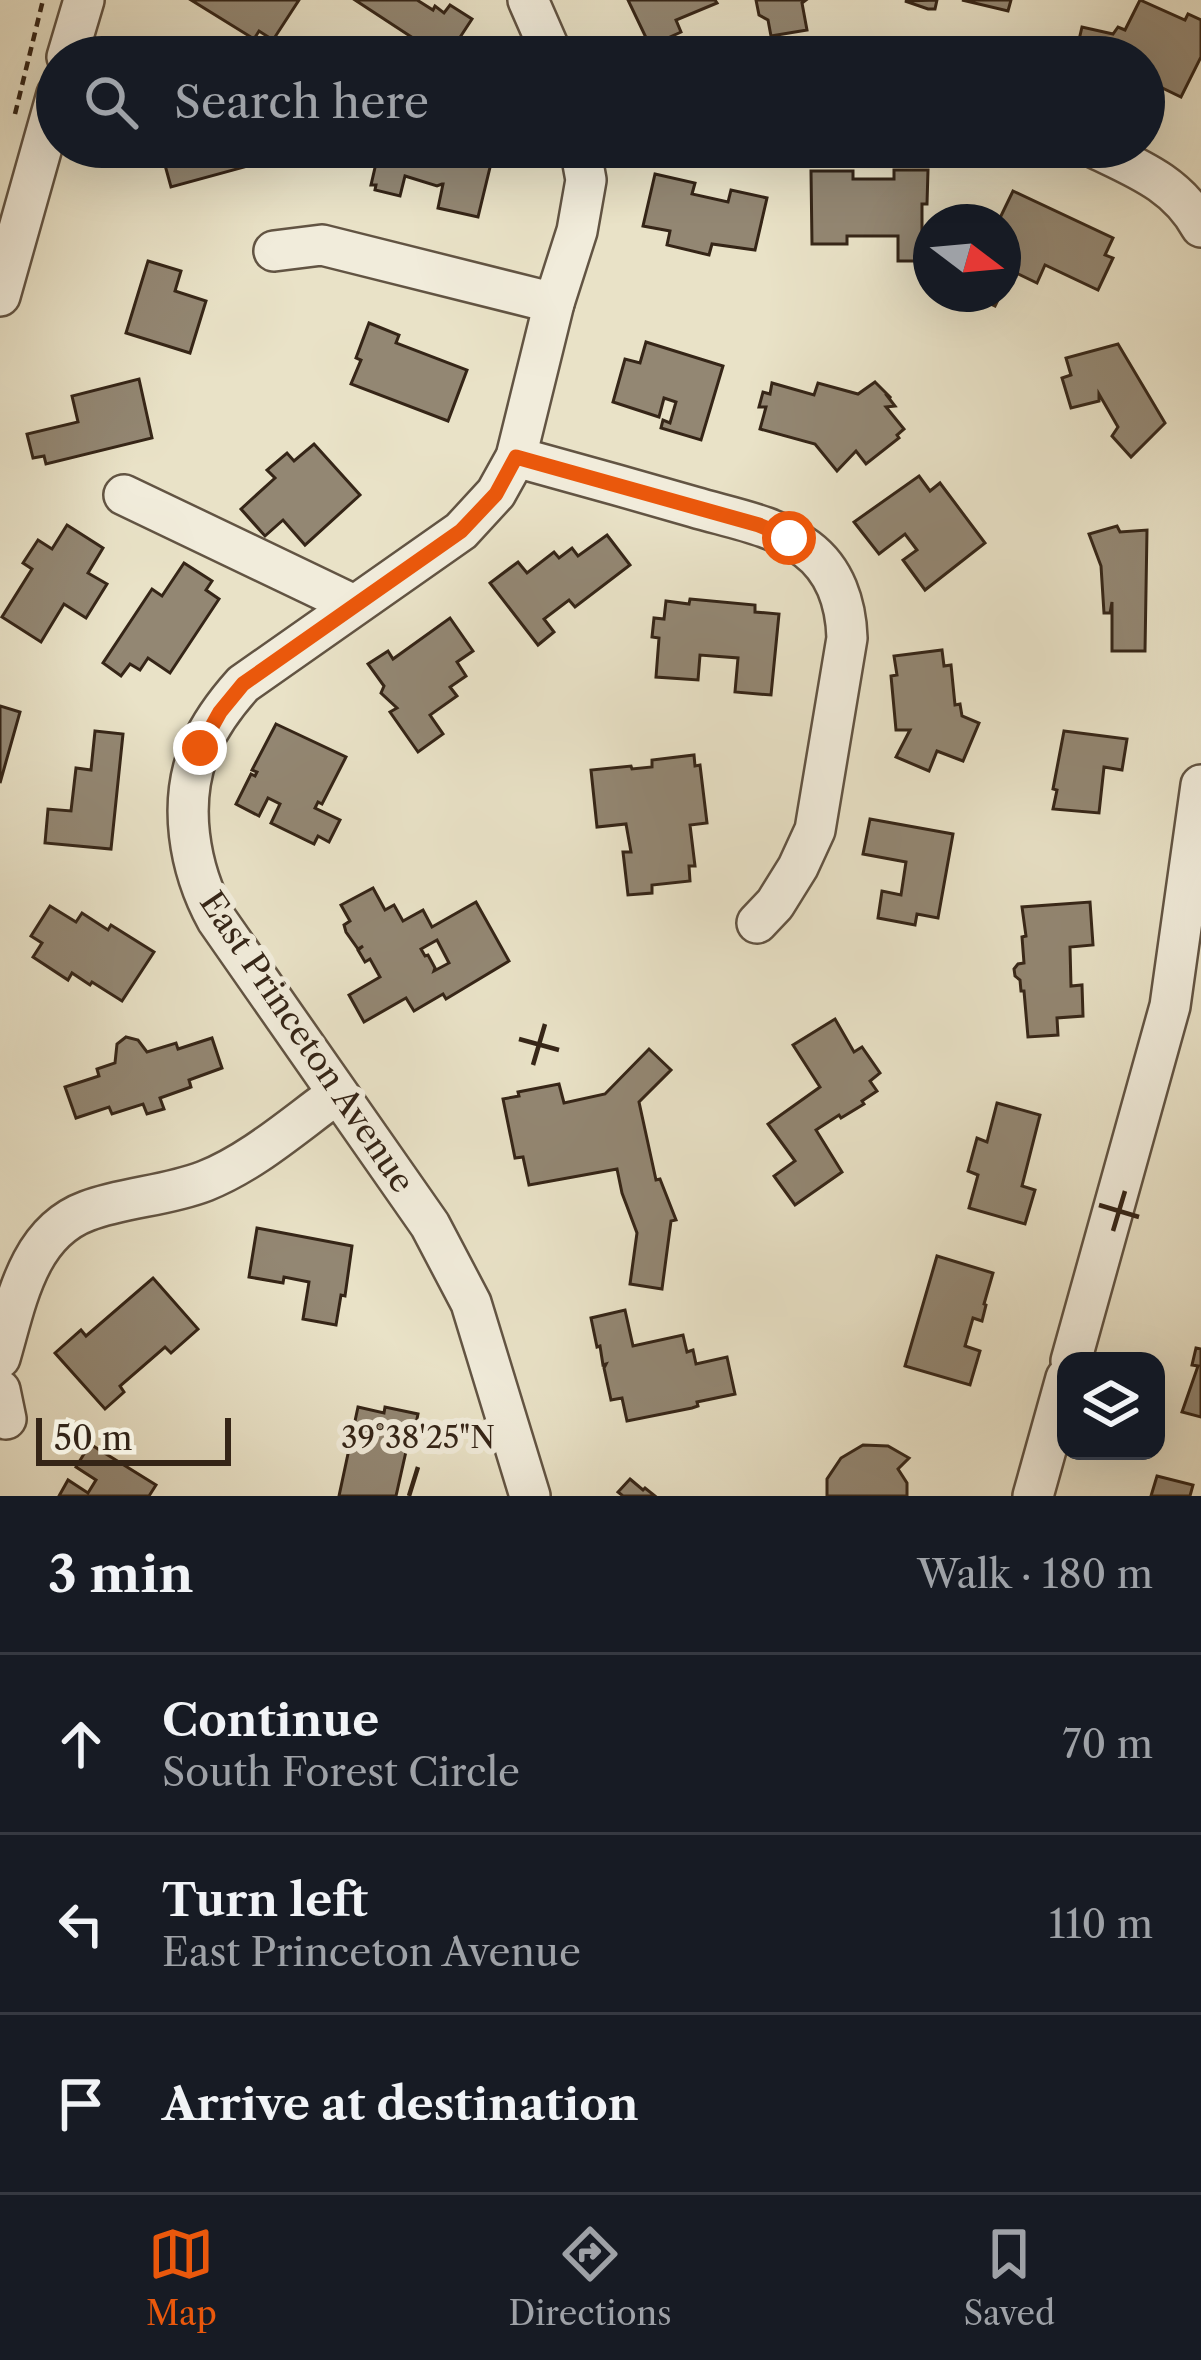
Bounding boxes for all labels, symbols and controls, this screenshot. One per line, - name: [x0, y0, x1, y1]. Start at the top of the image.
- search box: [36, 36, 1165, 168]
- icon: search: [78, 69, 144, 135]
- text: Search here: [174, 74, 429, 130]
- north arrow: [913, 204, 1021, 312]
- route start: [762, 511, 816, 565]
- route end: [173, 721, 227, 775]
- street label: East Princeton Avenue: [191, 884, 423, 1200]
- map controls: [1057, 1352, 1165, 1460]
- button: layers: [1057, 1352, 1165, 1460]
- scale bar: [36, 1412, 231, 1465]
- text: 50 m: [54, 1418, 132, 1459]
- text: 39°38'25"N: [341, 1419, 495, 1456]
- text: 3 min: [48, 1543, 194, 1605]
- text: Walk · 180 m: [917, 1550, 1153, 1598]
- text: Continue: [162, 1692, 379, 1748]
- icon: ahead: [48, 1711, 114, 1777]
- text: 70 m: [1062, 1720, 1153, 1768]
- text: South Forest Circle: [162, 1748, 520, 1796]
- text: Turn left: [162, 1872, 368, 1928]
- icon: left: [48, 1891, 114, 1957]
- text: 110 m: [1049, 1900, 1153, 1948]
- text: East Princeton Avenue: [162, 1928, 581, 1976]
- icon: arrive: [48, 2071, 114, 2137]
- text: Arrive at destination: [162, 2076, 639, 2132]
- tab: Map: [146, 2221, 217, 2334]
- tab: Directions: [509, 2221, 672, 2334]
- tab: Saved: [963, 2221, 1055, 2334]

